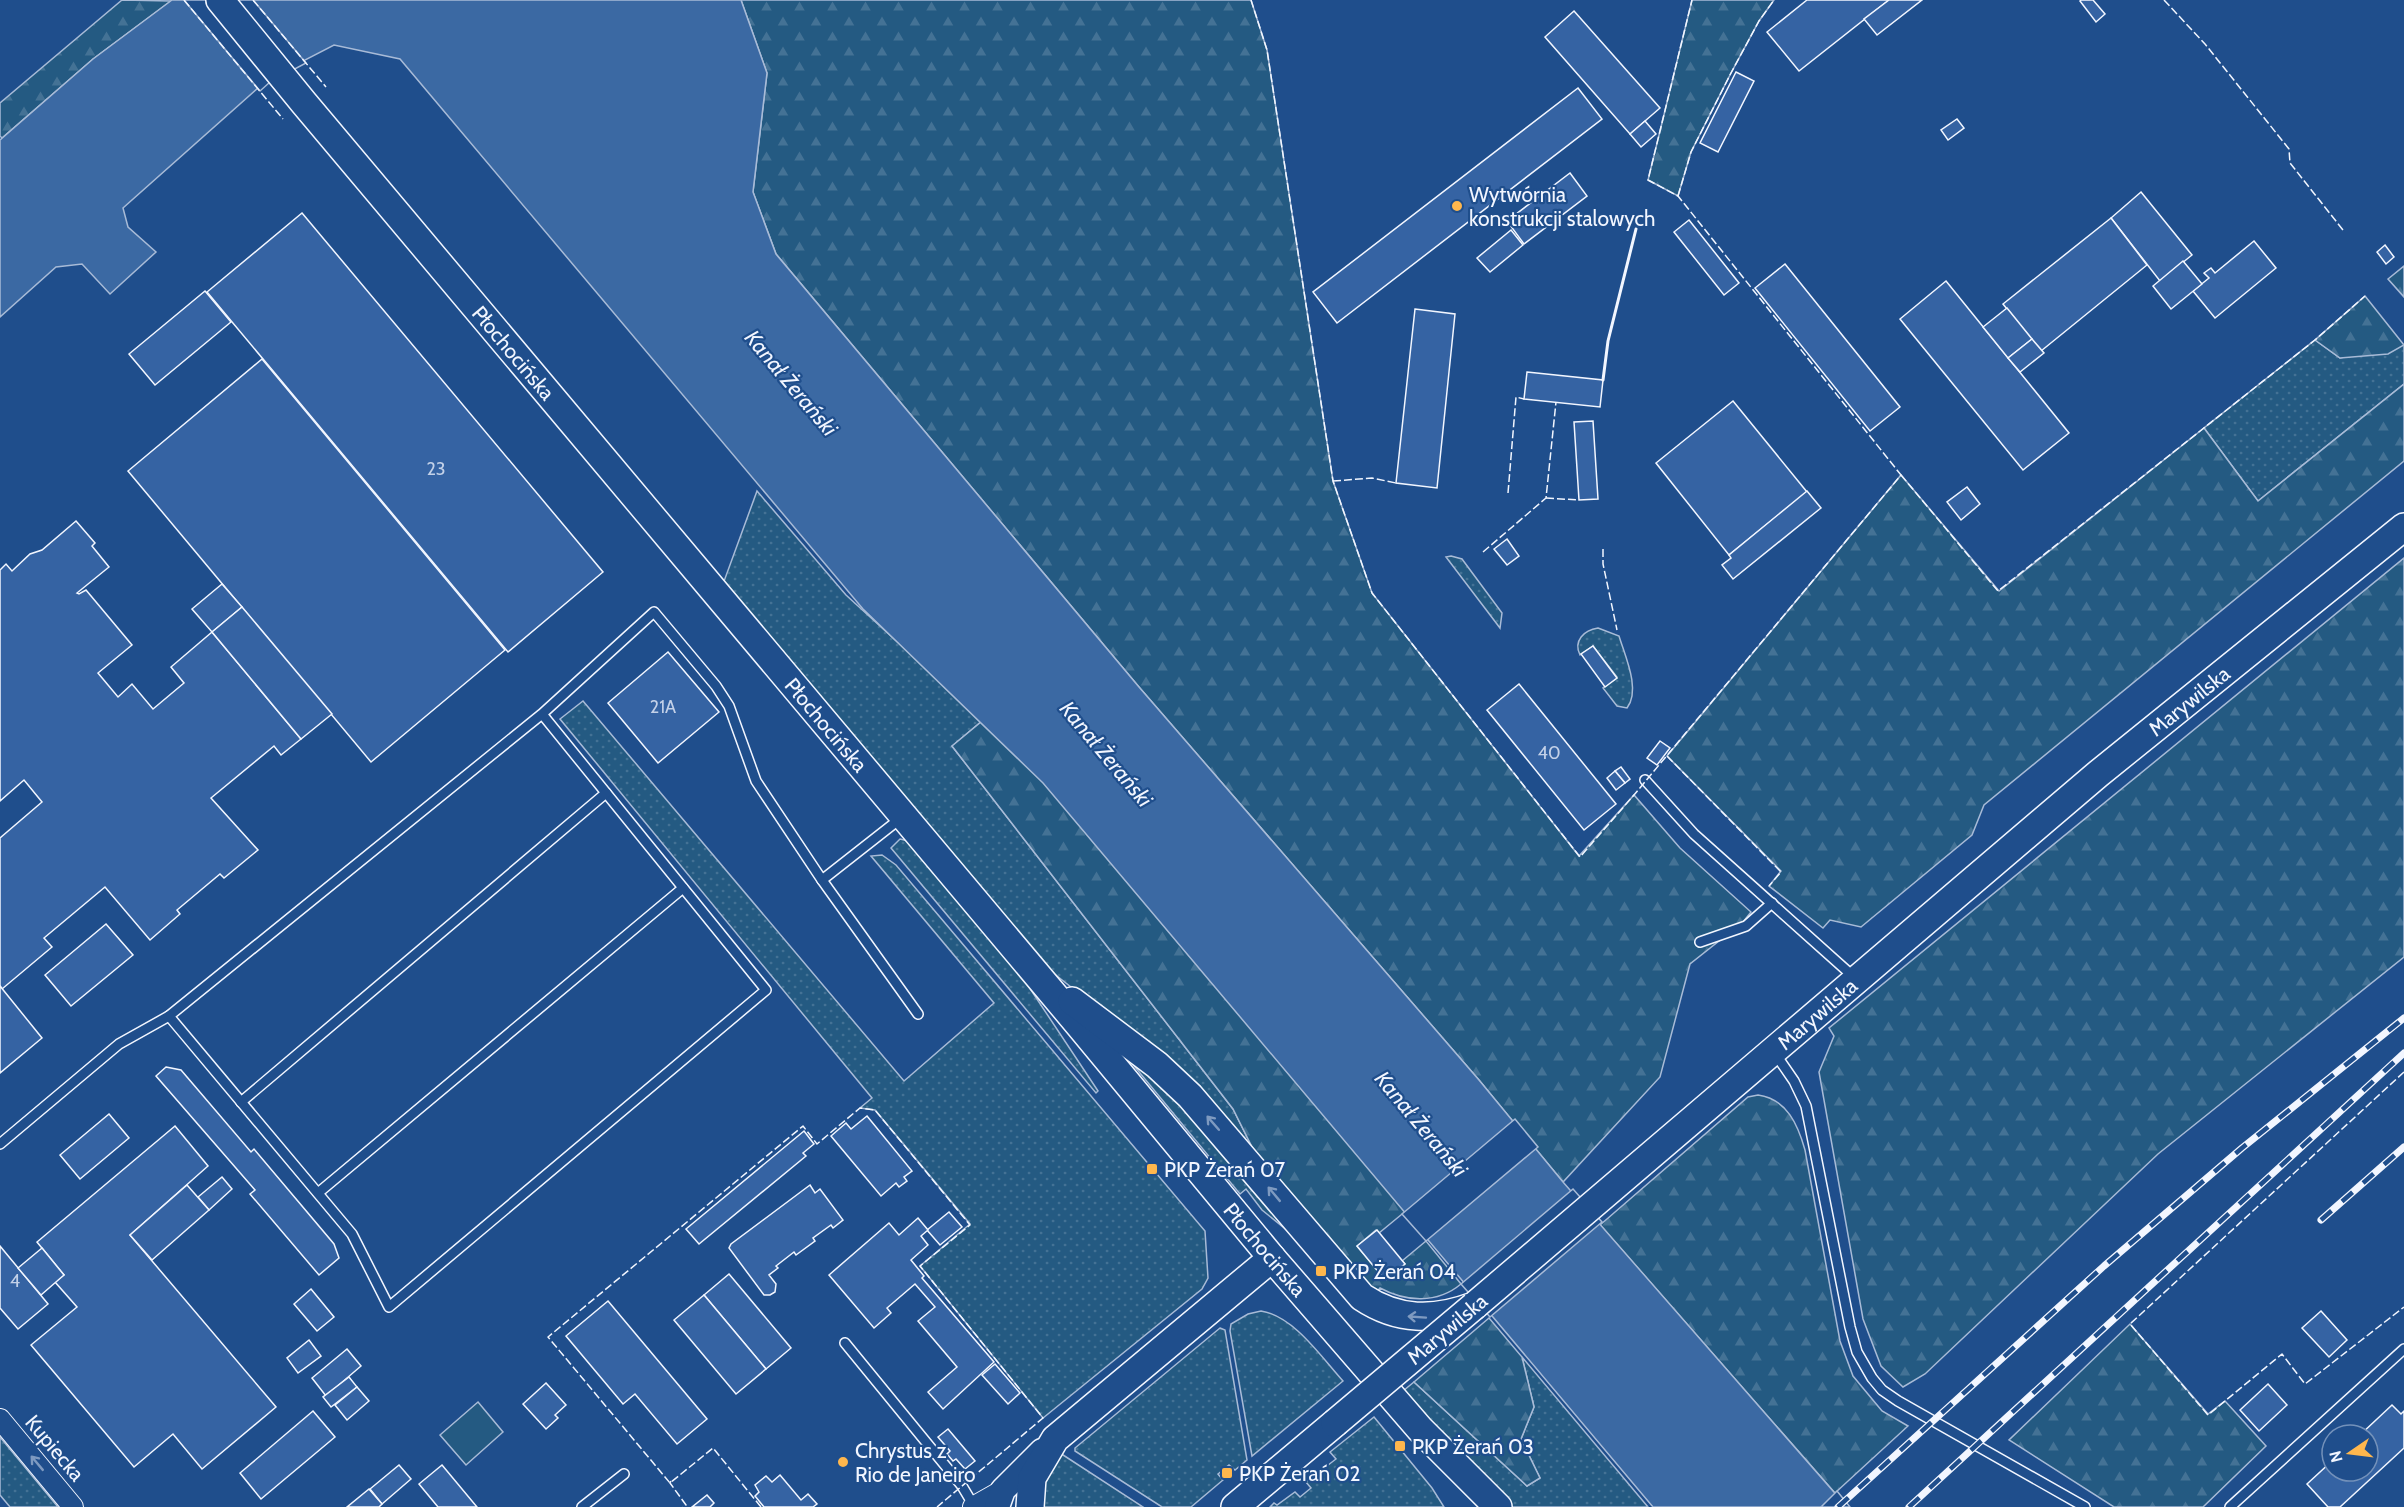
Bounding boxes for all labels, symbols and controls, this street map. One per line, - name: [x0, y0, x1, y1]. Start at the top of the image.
- place label: Wytwórnia konstrukcji stalowych: [1469, 182, 1655, 232]
- marker: Wytwórnia konstrukcji stalowych: [1450, 199, 1464, 213]
- street label: Płochocińska: [467, 301, 560, 405]
- water label: Kanał Żerański: [739, 324, 843, 442]
- house number: 23: [426, 458, 446, 480]
- street label: Marywilska: [2143, 661, 2234, 741]
- street label: Płochocińska: [780, 673, 873, 777]
- water label: Kanał Żerański: [1054, 695, 1158, 813]
- house number: 21A: [650, 696, 676, 718]
- house number: 40: [1538, 742, 1560, 764]
- street label: Marywilska: [1772, 973, 1862, 1055]
- water label: Kanał Żerański: [1369, 1065, 1473, 1183]
- one-way arrow: [1206, 1116, 1220, 1131]
- place label: PKP Żerań 07: [1164, 1157, 1285, 1182]
- marker: PKP Żerań 07: [1145, 1162, 1159, 1176]
- one-way arrow: [1268, 1186, 1281, 1202]
- street label: Płochocińska: [1219, 1197, 1312, 1301]
- place label: PKP Żerań 04: [1333, 1259, 1456, 1284]
- marker: PKP Żerań 04: [1314, 1264, 1328, 1278]
- house number: 4: [10, 1270, 20, 1292]
- street label: Marywilska: [1402, 1288, 1492, 1370]
- one-way arrow: [1408, 1311, 1428, 1322]
- street label: Kupiecka: [20, 1410, 90, 1486]
- north arrow: [2320, 1423, 2380, 1483]
- place label: PKP Żerań 03: [1412, 1434, 1534, 1459]
- place label: Chrystus z Rio de Janeiro: [855, 1438, 975, 1487]
- marker: PKP Żerań 03: [1393, 1439, 1407, 1453]
- text: N: [2325, 1449, 2347, 1464]
- one-way arrow: [30, 1455, 43, 1471]
- marker: Chrystus z Rio de Janeiro: [836, 1455, 850, 1469]
- place label: PKP Żerań 02: [1239, 1461, 1361, 1486]
- marker: PKP Żerań 02: [1220, 1466, 1234, 1480]

